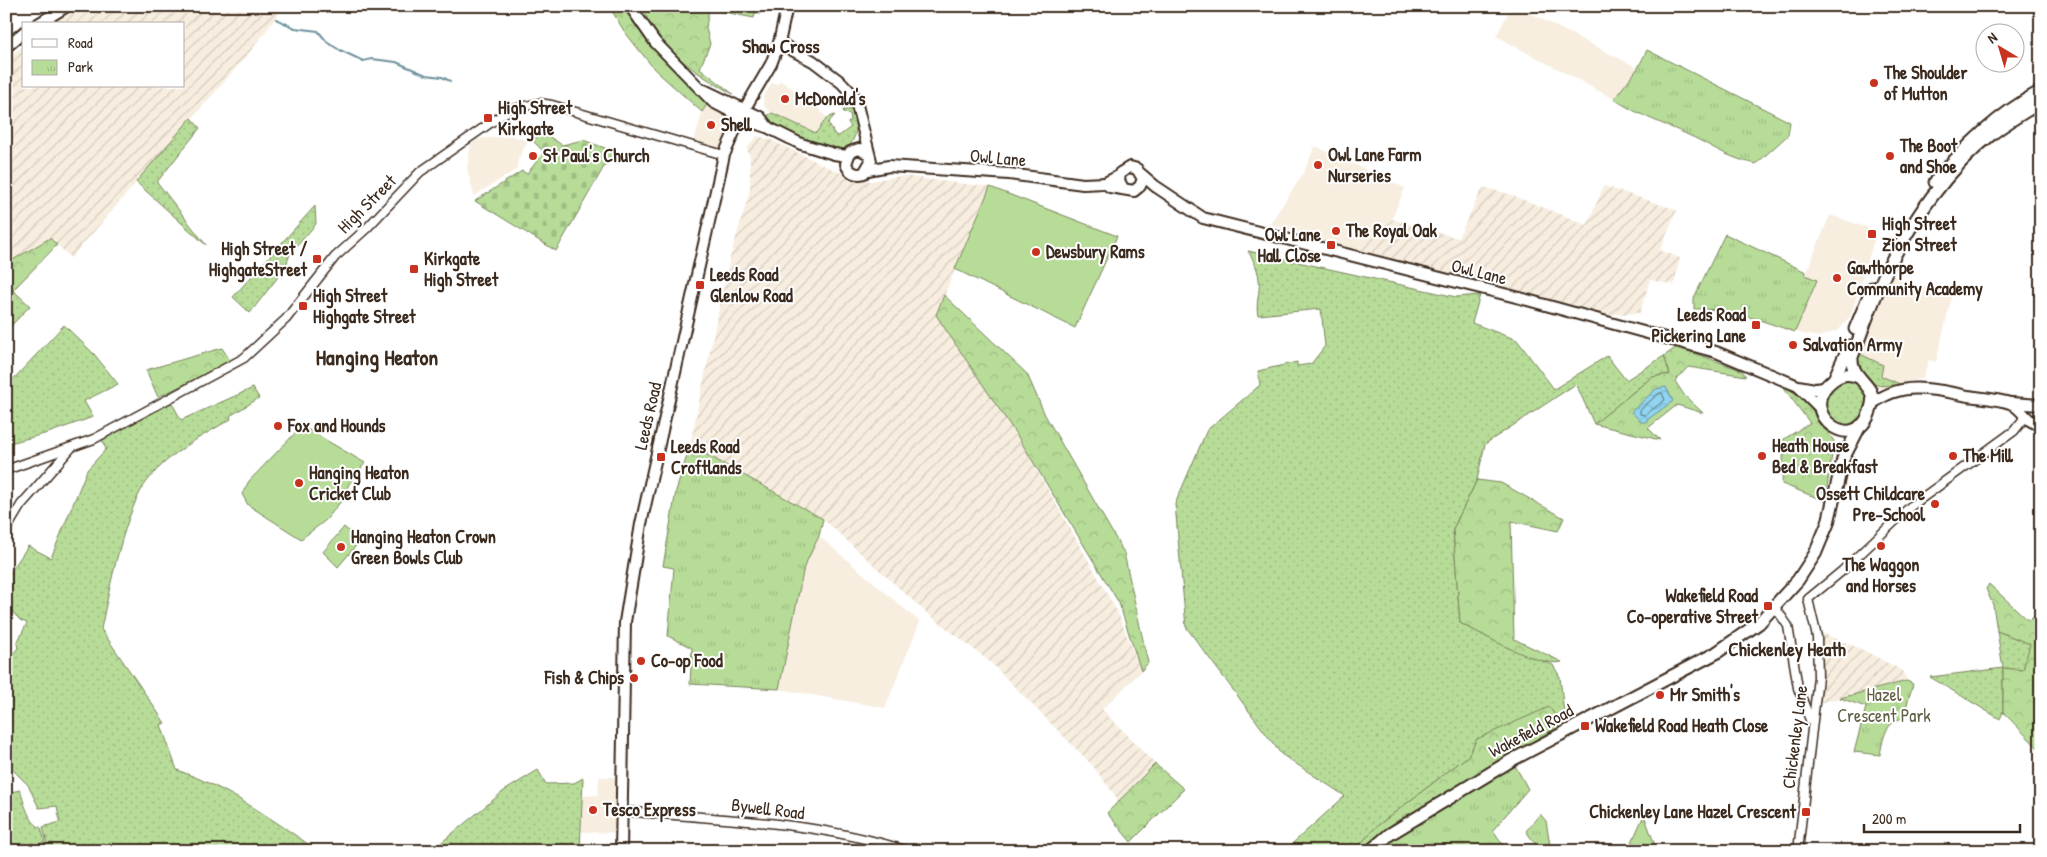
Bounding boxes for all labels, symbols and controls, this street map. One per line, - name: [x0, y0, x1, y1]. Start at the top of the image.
- legend: [22, 22, 185, 88]
- north arrow: [1974, 22, 2024, 72]
- text: N: [1983, 27, 2001, 47]
- text: Road: [68, 32, 93, 53]
- district label: Shaw Cross: [742, 33, 820, 59]
- text: Park: [68, 56, 93, 77]
- place label: The Shoulder of Mutton: [1883, 60, 1968, 106]
- marker: The Shoulder of Mutton: [1868, 77, 1880, 89]
- place label: McDonald's: [795, 86, 865, 111]
- marker: McDonald's: [779, 93, 791, 105]
- place label: High Street Kirkgate: [498, 95, 573, 142]
- marker: High Street Kirkgate: [482, 112, 494, 124]
- place label: Shell: [721, 112, 753, 137]
- marker: Shell: [705, 119, 717, 131]
- place label: The Boot and Shoe: [1899, 133, 1958, 179]
- place label: Owl Lane Farm Nurseries: [1328, 142, 1421, 188]
- place label: St Paul's Church: [543, 143, 650, 168]
- street label: Owl Lane: [969, 143, 1027, 172]
- marker: St Paul's Church: [527, 150, 539, 162]
- marker: The Boot and Shoe: [1884, 150, 1896, 162]
- marker: Owl Lane Farm Nurseries: [1312, 159, 1324, 171]
- street label: High Street: [332, 168, 402, 239]
- place label: High Street Zion Street: [1882, 211, 1957, 257]
- place label: The Royal Oak: [1345, 218, 1437, 244]
- place label: Owl Lane Hall Close: [1258, 222, 1322, 268]
- marker: The Royal Oak: [1330, 225, 1342, 237]
- marker: High Street Zion Street: [1866, 228, 1878, 240]
- place label: High Street / HighgateStreet: [209, 236, 308, 283]
- place label: Dewsbury Rams: [1046, 239, 1145, 265]
- marker: Owl Lane Hall Close: [1325, 239, 1337, 251]
- place label: Kirkgate High Street: [424, 246, 499, 293]
- marker: Dewsbury Rams: [1030, 246, 1042, 258]
- marker: High Street / HighgateStreet: [311, 253, 323, 265]
- street label: Owl Lane: [1449, 253, 1509, 290]
- place label: Gawthorpe Community Academy: [1847, 255, 1983, 302]
- place label: Leeds Road Glenlow Road: [710, 262, 793, 308]
- marker: Kirkgate High Street: [408, 263, 420, 275]
- marker: Gawthorpe Community Academy: [1831, 272, 1843, 284]
- marker: Leeds Road Glenlow Road: [694, 279, 706, 291]
- place label: High Street Highgate Street: [313, 283, 416, 330]
- marker: High Street Highgate Street: [297, 300, 309, 312]
- place label: Leeds Road Pickering Lane: [1651, 302, 1747, 349]
- marker: Leeds Road Pickering Lane: [1750, 319, 1762, 331]
- place label: Salvation Army: [1803, 332, 1903, 358]
- marker: Salvation Army: [1787, 339, 1799, 351]
- district label: Hanging Heaton: [316, 342, 438, 373]
- street label: Leeds Road: [628, 380, 667, 452]
- place label: Fox and Hounds: [287, 413, 386, 438]
- marker: Fox and Hounds: [272, 420, 284, 432]
- place label: Heath House Bed & Breakfast: [1772, 433, 1878, 479]
- place label: Leeds Road Croftlands: [671, 434, 742, 480]
- place label: The Mill: [1962, 443, 2014, 468]
- marker: Heath House Bed & Breakfast: [1756, 450, 1768, 462]
- marker: The Mill: [1947, 450, 1959, 462]
- marker: Leeds Road Croftlands: [655, 451, 667, 463]
- place label: Hanging Heaton Cricket Club: [309, 460, 409, 506]
- marker: Hanging Heaton Cricket Club: [293, 477, 305, 489]
- place label: Ossett Childcare Pre-School: [1816, 481, 1926, 527]
- marker: Ossett Childcare Pre-School: [1929, 498, 1941, 510]
- place label: Hanging Heaton Crown Green Bowls Club: [351, 524, 496, 570]
- marker: The Waggon and Horses: [1875, 540, 1887, 552]
- marker: Hanging Heaton Crown Green Bowls Club: [335, 541, 347, 553]
- place label: The Waggon and Horses: [1842, 552, 1919, 598]
- place label: Wakefield Road Co-operative Street: [1627, 583, 1759, 630]
- marker: Wakefield Road Co-operative Street: [1762, 600, 1774, 612]
- district label: Chickenley Heath: [1728, 636, 1846, 663]
- place label: Co-op Food: [651, 648, 723, 674]
- marker: Co-op Food: [635, 655, 647, 667]
- place label: Fish & Chips: [544, 665, 624, 691]
- marker: Fish & Chips: [628, 672, 640, 684]
- place label: Mr Smith's: [1670, 682, 1740, 707]
- park label: Hazel Crescent Park: [1837, 682, 1931, 728]
- street label: Chickenley Lane: [1776, 684, 1813, 790]
- marker: Mr Smith's: [1654, 689, 1666, 701]
- street label: Wakefield Road: [1484, 698, 1578, 763]
- place label: Wakefield Road Heath Close: [1595, 713, 1769, 738]
- marker: Wakefield Road Heath Close: [1579, 720, 1591, 732]
- street label: Bywell Road: [730, 792, 806, 825]
- place label: Tesco Express: [602, 797, 696, 823]
- place label: Chickenley Lane Hazel Crescent: [1589, 799, 1797, 825]
- scale bar: [1864, 802, 2021, 834]
- marker: Tesco Express: [587, 804, 599, 816]
- marker: Chickenley Lane Hazel Crescent: [1800, 806, 1812, 818]
- text: 200 m: [1872, 808, 1906, 829]

